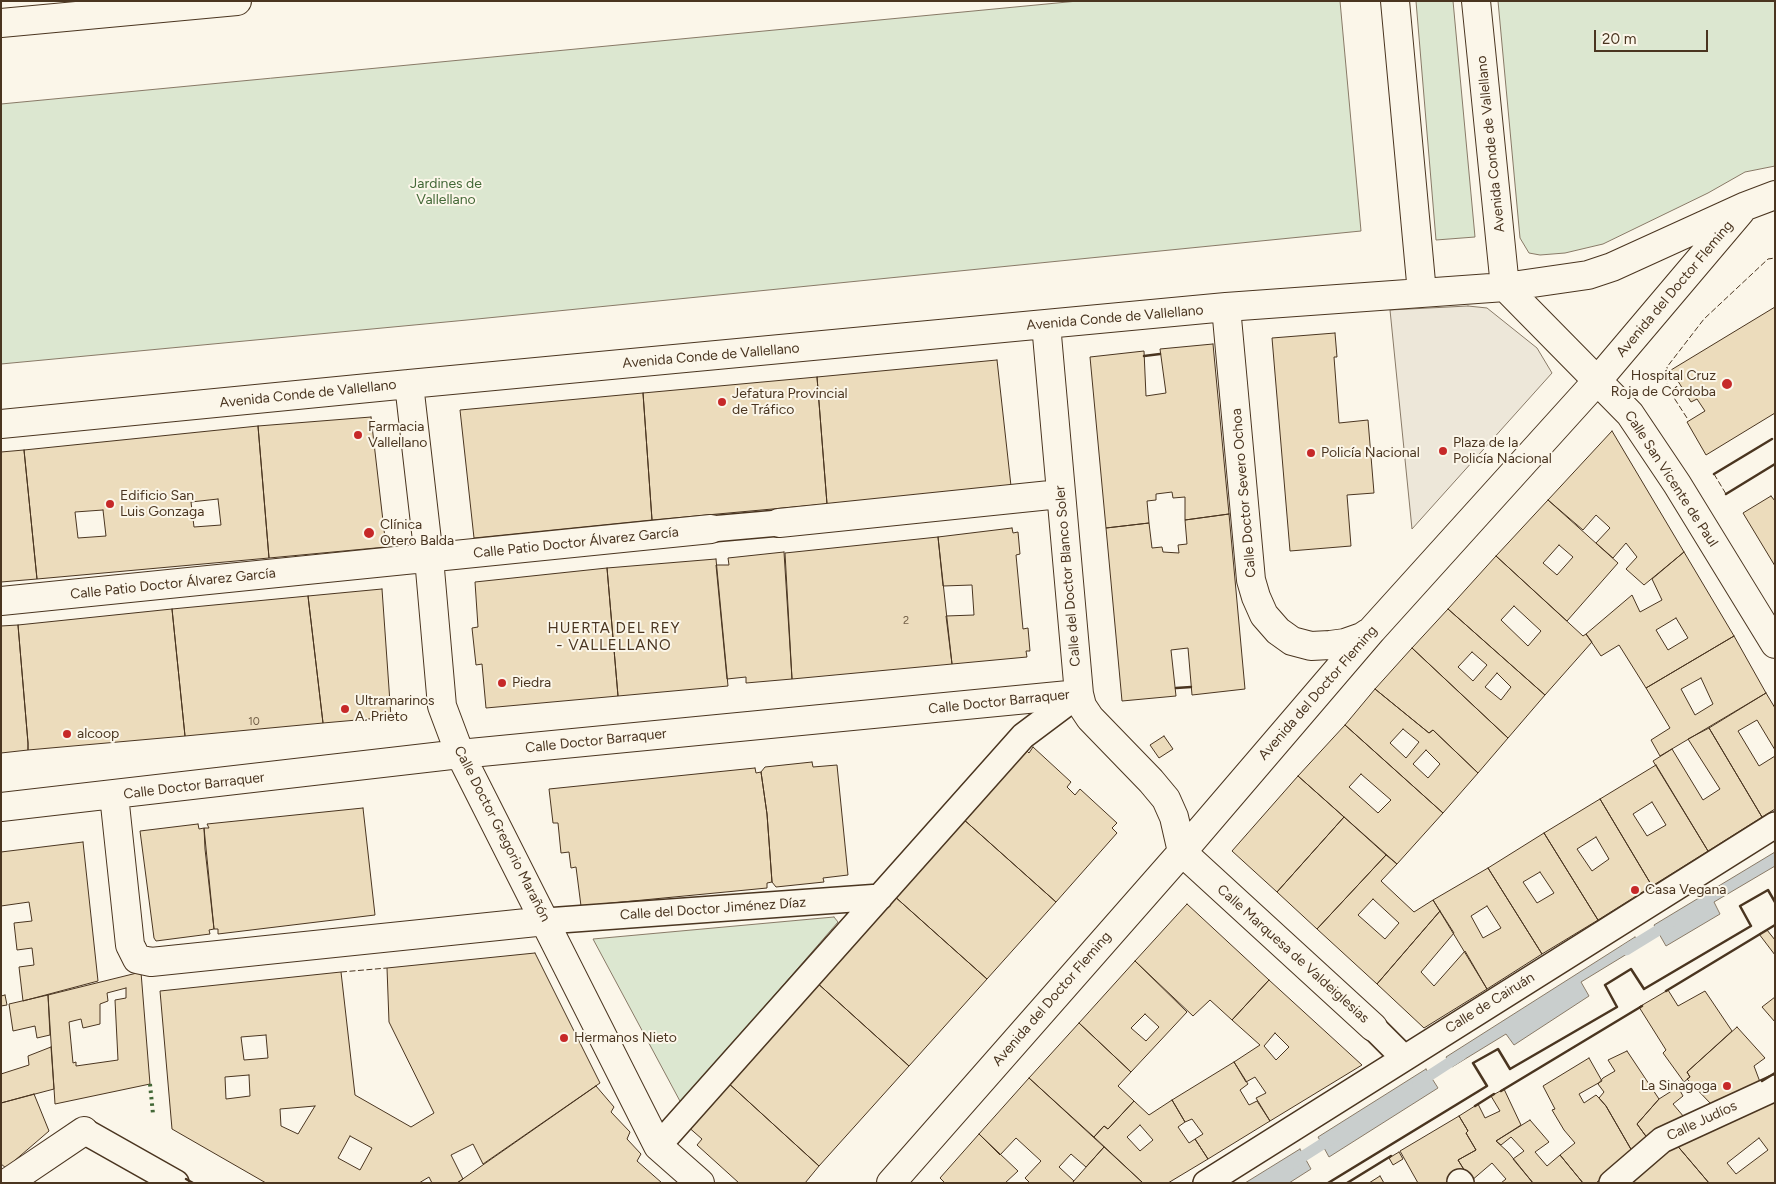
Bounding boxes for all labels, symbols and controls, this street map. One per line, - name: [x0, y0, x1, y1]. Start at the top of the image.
- scale bar: [1596, 20, 1710, 52]
- text: 20 m: [1602, 30, 1636, 48]
- street label: Avenida Conde de Vallellano: [1473, 55, 1509, 233]
- park label: Jardines de Vallellano: [410, 176, 482, 208]
- street label: Avenida del Doctor Fleming: [1613, 217, 1737, 361]
- street label: Avenida Conde de Vallellano: [1026, 302, 1204, 334]
- street label: Avenida Conde de Vallellano: [622, 340, 800, 372]
- place label: Hospital Cruz Roja de Córdoba: [1611, 368, 1716, 401]
- street label: Avenida Conde de Vallellano: [219, 376, 397, 412]
- marker: Hospital Cruz Roja de Córdoba: [1720, 377, 1734, 391]
- place label: Jefatura Provincial de Tráfico: [732, 386, 848, 418]
- marker: Jefatura Provincial de Tráfico: [716, 396, 728, 408]
- street label: Calle Doctor Severo Ochoa: [1228, 408, 1260, 578]
- street label: Calle San Vicente de Paul: [1621, 408, 1721, 550]
- place label: Farmacia Vallellano: [368, 419, 427, 452]
- marker: Farmacia Vallellano: [352, 429, 364, 441]
- place label: Plaza de la Policía Nacional: [1453, 435, 1552, 468]
- place label: Policía Nacional: [1321, 445, 1420, 461]
- marker: Plaza de la Policía Nacional: [1437, 445, 1449, 457]
- marker: Policía Nacional: [1305, 447, 1317, 459]
- street label: Calle del Doctor Blanco Soler: [1052, 485, 1084, 667]
- place label: Edificio San Luis Gonzaga: [120, 488, 204, 520]
- marker: Edificio San Luis Gonzaga: [104, 498, 116, 510]
- place label: Clínica Otero Balda: [380, 517, 454, 550]
- street label: Calle Patio Doctor Álvarez García: [472, 524, 680, 562]
- marker: Clínica Otero Balda: [362, 526, 376, 540]
- street label: Calle Patio Doctor Álvarez García: [69, 565, 277, 603]
- house number: 2: [903, 614, 909, 628]
- district label: HUERTA DEL REY - VALLELLANO: [546, 620, 682, 655]
- street label: Avenida del Doctor Fleming: [1255, 622, 1381, 764]
- place label: Piedra: [512, 675, 551, 691]
- marker: Piedra: [496, 677, 508, 689]
- street label: Calle Doctor Barraquer: [928, 686, 1070, 718]
- place label: Ultramarinos A. Prieto: [355, 693, 435, 726]
- marker: Ultramarinos A. Prieto: [339, 703, 351, 715]
- house number: 10: [248, 715, 260, 729]
- street label: Calle Doctor Barraquer: [525, 725, 667, 757]
- place label: alcoop: [77, 726, 119, 742]
- marker: alcoop: [61, 728, 73, 740]
- street label: Calle Doctor Gregorio Marañón: [450, 743, 554, 925]
- street label: Calle Doctor Barraquer: [123, 769, 265, 803]
- street label: Calle Marquesa de Valdeiglesias: [1213, 881, 1373, 1027]
- place label: Casa Vegana: [1645, 882, 1726, 898]
- marker: Casa Vegana: [1629, 884, 1641, 896]
- street label: Calle del Doctor Jiménez Díaz: [619, 894, 807, 924]
- street label: Avenida del Doctor Fleming: [989, 928, 1115, 1070]
- street label: Calle de Cairuán: [1442, 969, 1538, 1037]
- place label: Hermanos Nieto: [574, 1030, 677, 1046]
- marker: Hermanos Nieto: [558, 1032, 570, 1044]
- place label: La Sinagoga: [1641, 1078, 1717, 1094]
- marker: La Sinagoga: [1721, 1080, 1733, 1092]
- street label: Calle Judíos: [1664, 1097, 1740, 1145]

